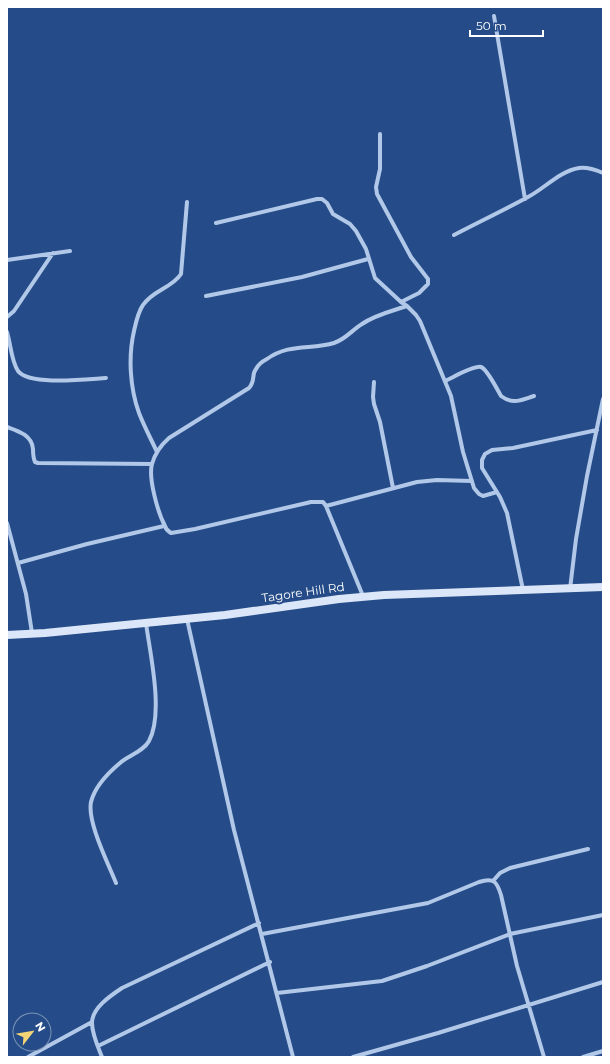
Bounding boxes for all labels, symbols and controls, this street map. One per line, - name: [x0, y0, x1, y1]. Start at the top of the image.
- scale bar: [470, 12, 543, 38]
- text: 50 m: [476, 18, 507, 33]
- street label: Tagore Hill Rd: [260, 579, 346, 605]
- north arrow: [12, 1012, 52, 1052]
- text: N: [32, 1019, 49, 1034]

